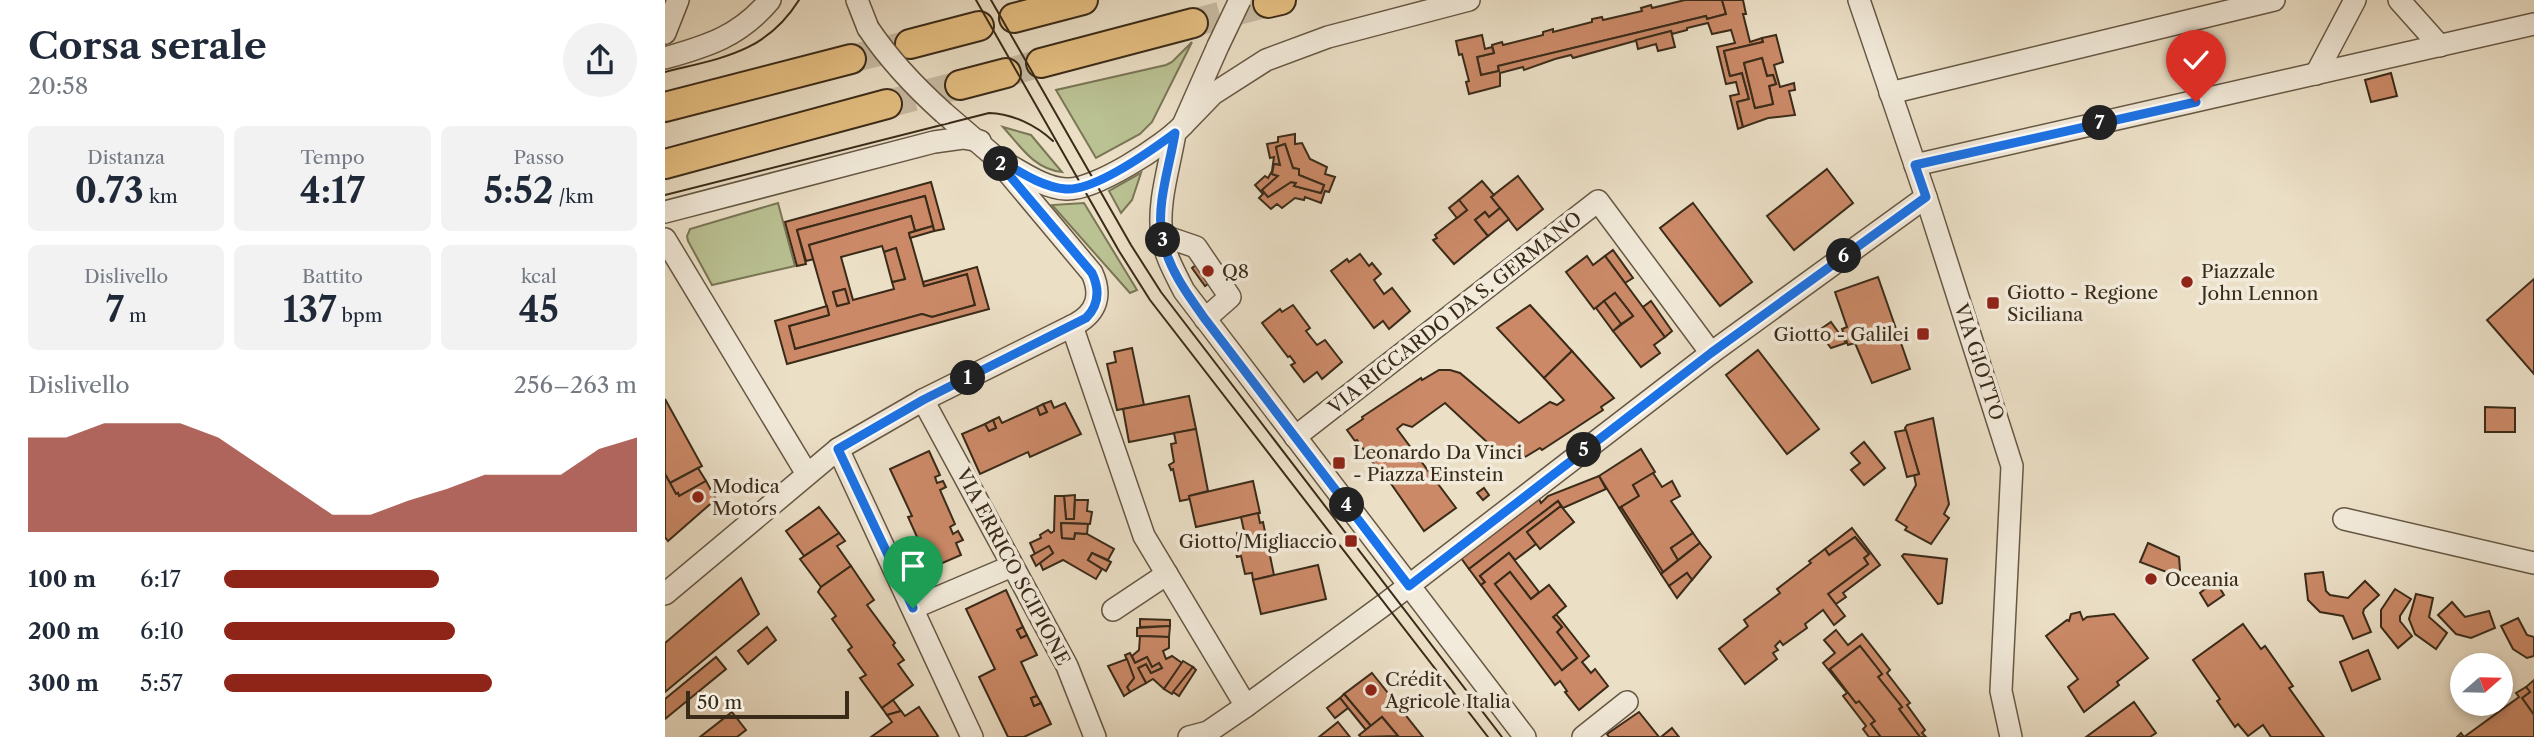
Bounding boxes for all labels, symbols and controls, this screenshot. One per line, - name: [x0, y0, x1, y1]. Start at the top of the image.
- text: Corsa serale: [28, 22, 267, 69]
- button: share: [563, 23, 637, 97]
- pin: [2166, 30, 2226, 102]
- icon: check: [2177, 41, 2215, 79]
- text: 20:58: [28, 72, 88, 100]
- pin: 7: [2083, 106, 2117, 140]
- text: 7: [2095, 111, 2104, 134]
- text: Distanza: [87, 146, 165, 169]
- text: Tempo: [300, 146, 365, 169]
- text: Passo: [514, 146, 564, 169]
- pin: 2: [983, 146, 1019, 182]
- text: 2: [995, 152, 1006, 175]
- text: 0.73: [75, 169, 144, 212]
- text: 4:17: [300, 169, 365, 212]
- text: 5:52: [484, 169, 553, 212]
- text: km: [144, 185, 178, 208]
- text: /km: [553, 185, 594, 208]
- street label: VIA RICCARDO DA S. GERMANO: [1323, 207, 1586, 420]
- pin: 3: [1145, 222, 1181, 258]
- text: 3: [1157, 228, 1168, 251]
- pin: 6: [1827, 238, 1861, 274]
- text: 6: [1838, 244, 1849, 267]
- place label: Q8: [1222, 260, 1249, 283]
- place label: Piazzale John Lennon: [2198, 260, 2318, 305]
- marker: Q8: [1200, 263, 1216, 279]
- text: Dislivello: [84, 265, 168, 288]
- text: Battito: [302, 265, 363, 288]
- text: kcal: [521, 265, 557, 288]
- marker: Piazzale John Lennon: [2179, 274, 2195, 290]
- place label: Giotto - Regione Siciliana: [2007, 281, 2158, 326]
- text: 7: [106, 288, 124, 331]
- text: 137: [283, 288, 336, 331]
- text: 45: [519, 288, 559, 331]
- marker: Giotto - Regione Siciliana: [1985, 295, 2001, 311]
- street label: VIA GIOTTO: [1949, 300, 2009, 423]
- text: m: [124, 304, 147, 327]
- text: bpm: [336, 304, 382, 327]
- place label: Giotto - Galilei: [1774, 323, 1909, 346]
- marker: Giotto - Galilei: [1915, 326, 1931, 342]
- pin: 1: [951, 360, 985, 396]
- text: 1: [963, 366, 972, 389]
- text: Dislivello: [28, 371, 130, 399]
- text: 256–263 m: [514, 371, 637, 399]
- pin: 5: [1567, 433, 1601, 468]
- text: 5: [1578, 438, 1589, 461]
- place label: Leonardo Da Vinci - Piazza Einstein: [1353, 441, 1523, 486]
- marker: Leonardo Da Vinci - Piazza Einstein: [1331, 455, 1347, 471]
- street label: VIA ERRICO SCIPIONE: [951, 464, 1075, 669]
- place label: Modica Motors: [712, 475, 780, 520]
- pin: 4: [1329, 488, 1365, 522]
- marker: Modica Motors: [690, 489, 706, 505]
- text: 4: [1341, 493, 1352, 516]
- place label: Giotto/Migliaccio: [1179, 530, 1337, 553]
- marker: Giotto/Migliaccio: [1343, 533, 1359, 549]
- pin: [883, 536, 943, 608]
- icon: arrive: [894, 547, 932, 585]
- text: 100 m: [28, 565, 96, 593]
- text: 6:17: [140, 565, 181, 593]
- place label: Oceania: [2165, 568, 2239, 591]
- marker: Oceania: [2143, 571, 2159, 587]
- text: 200 m: [28, 617, 100, 645]
- text: 6:10: [140, 617, 184, 645]
- north arrow: [2450, 653, 2513, 716]
- map controls: [2450, 653, 2513, 716]
- place label: Crédit Agricole Italia: [1384, 668, 1511, 713]
- text: 300 m: [28, 669, 99, 697]
- text: 5:57: [140, 669, 183, 697]
- marker: Crédit Agricole Italia: [1363, 682, 1379, 698]
- scale bar: [686, 688, 849, 720]
- text: 50 m: [697, 691, 742, 714]

